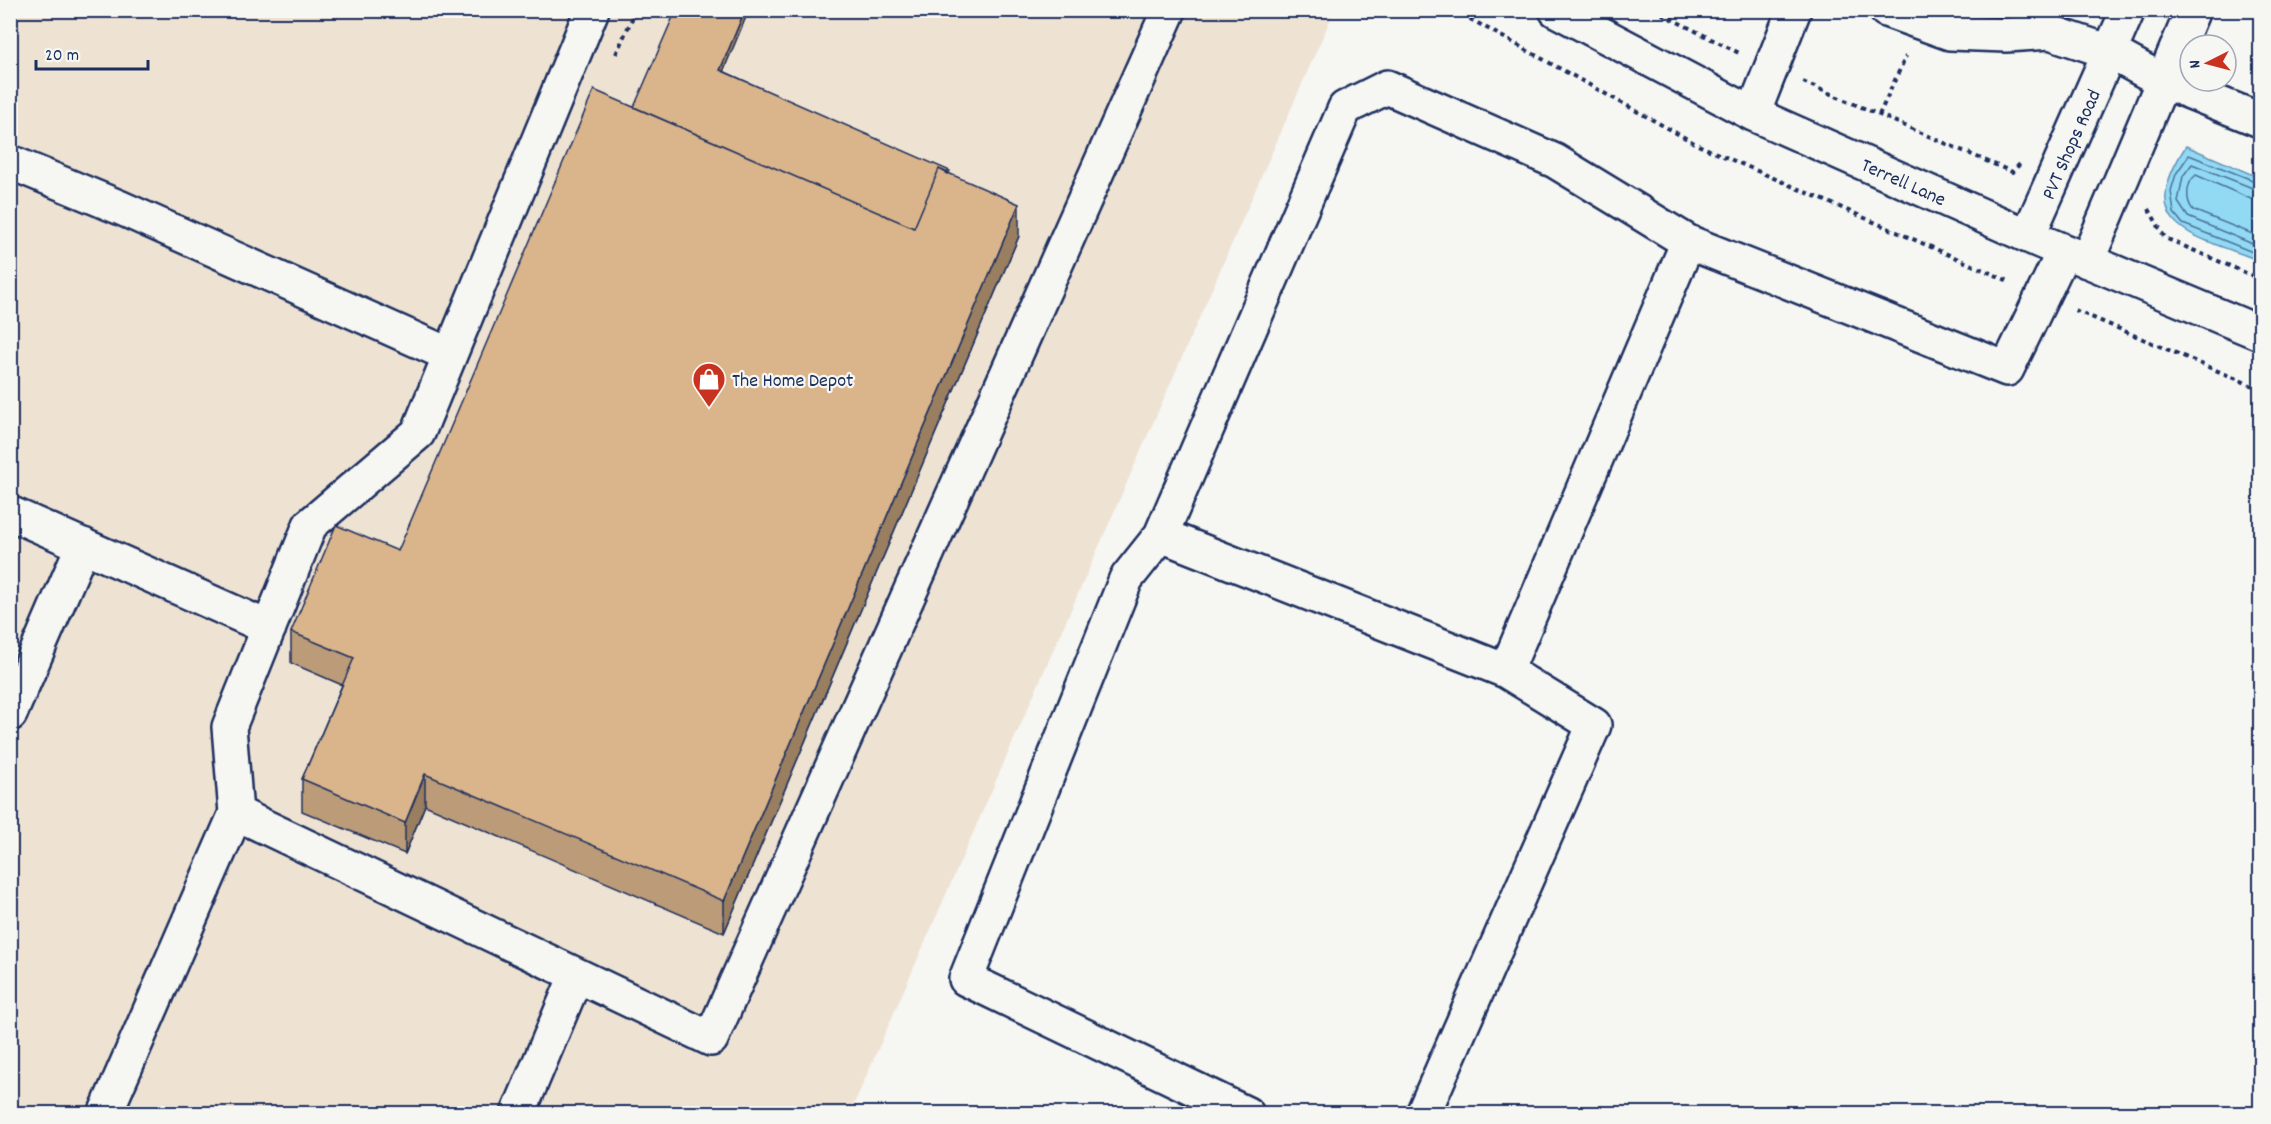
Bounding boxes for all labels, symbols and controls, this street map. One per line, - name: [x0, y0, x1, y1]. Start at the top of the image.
- scale bar: [36, 33, 148, 71]
- north arrow: [2178, 33, 2238, 93]
- text: 20 m: [45, 44, 79, 69]
- text: N: [2184, 59, 2207, 69]
- street label: PVT Shops Road: [2036, 86, 2109, 205]
- street label: Terrell Lane: [1856, 153, 1950, 215]
- shop icon: The Home Depot: [691, 361, 727, 408]
- place label: The Home Depot: [732, 368, 853, 396]

